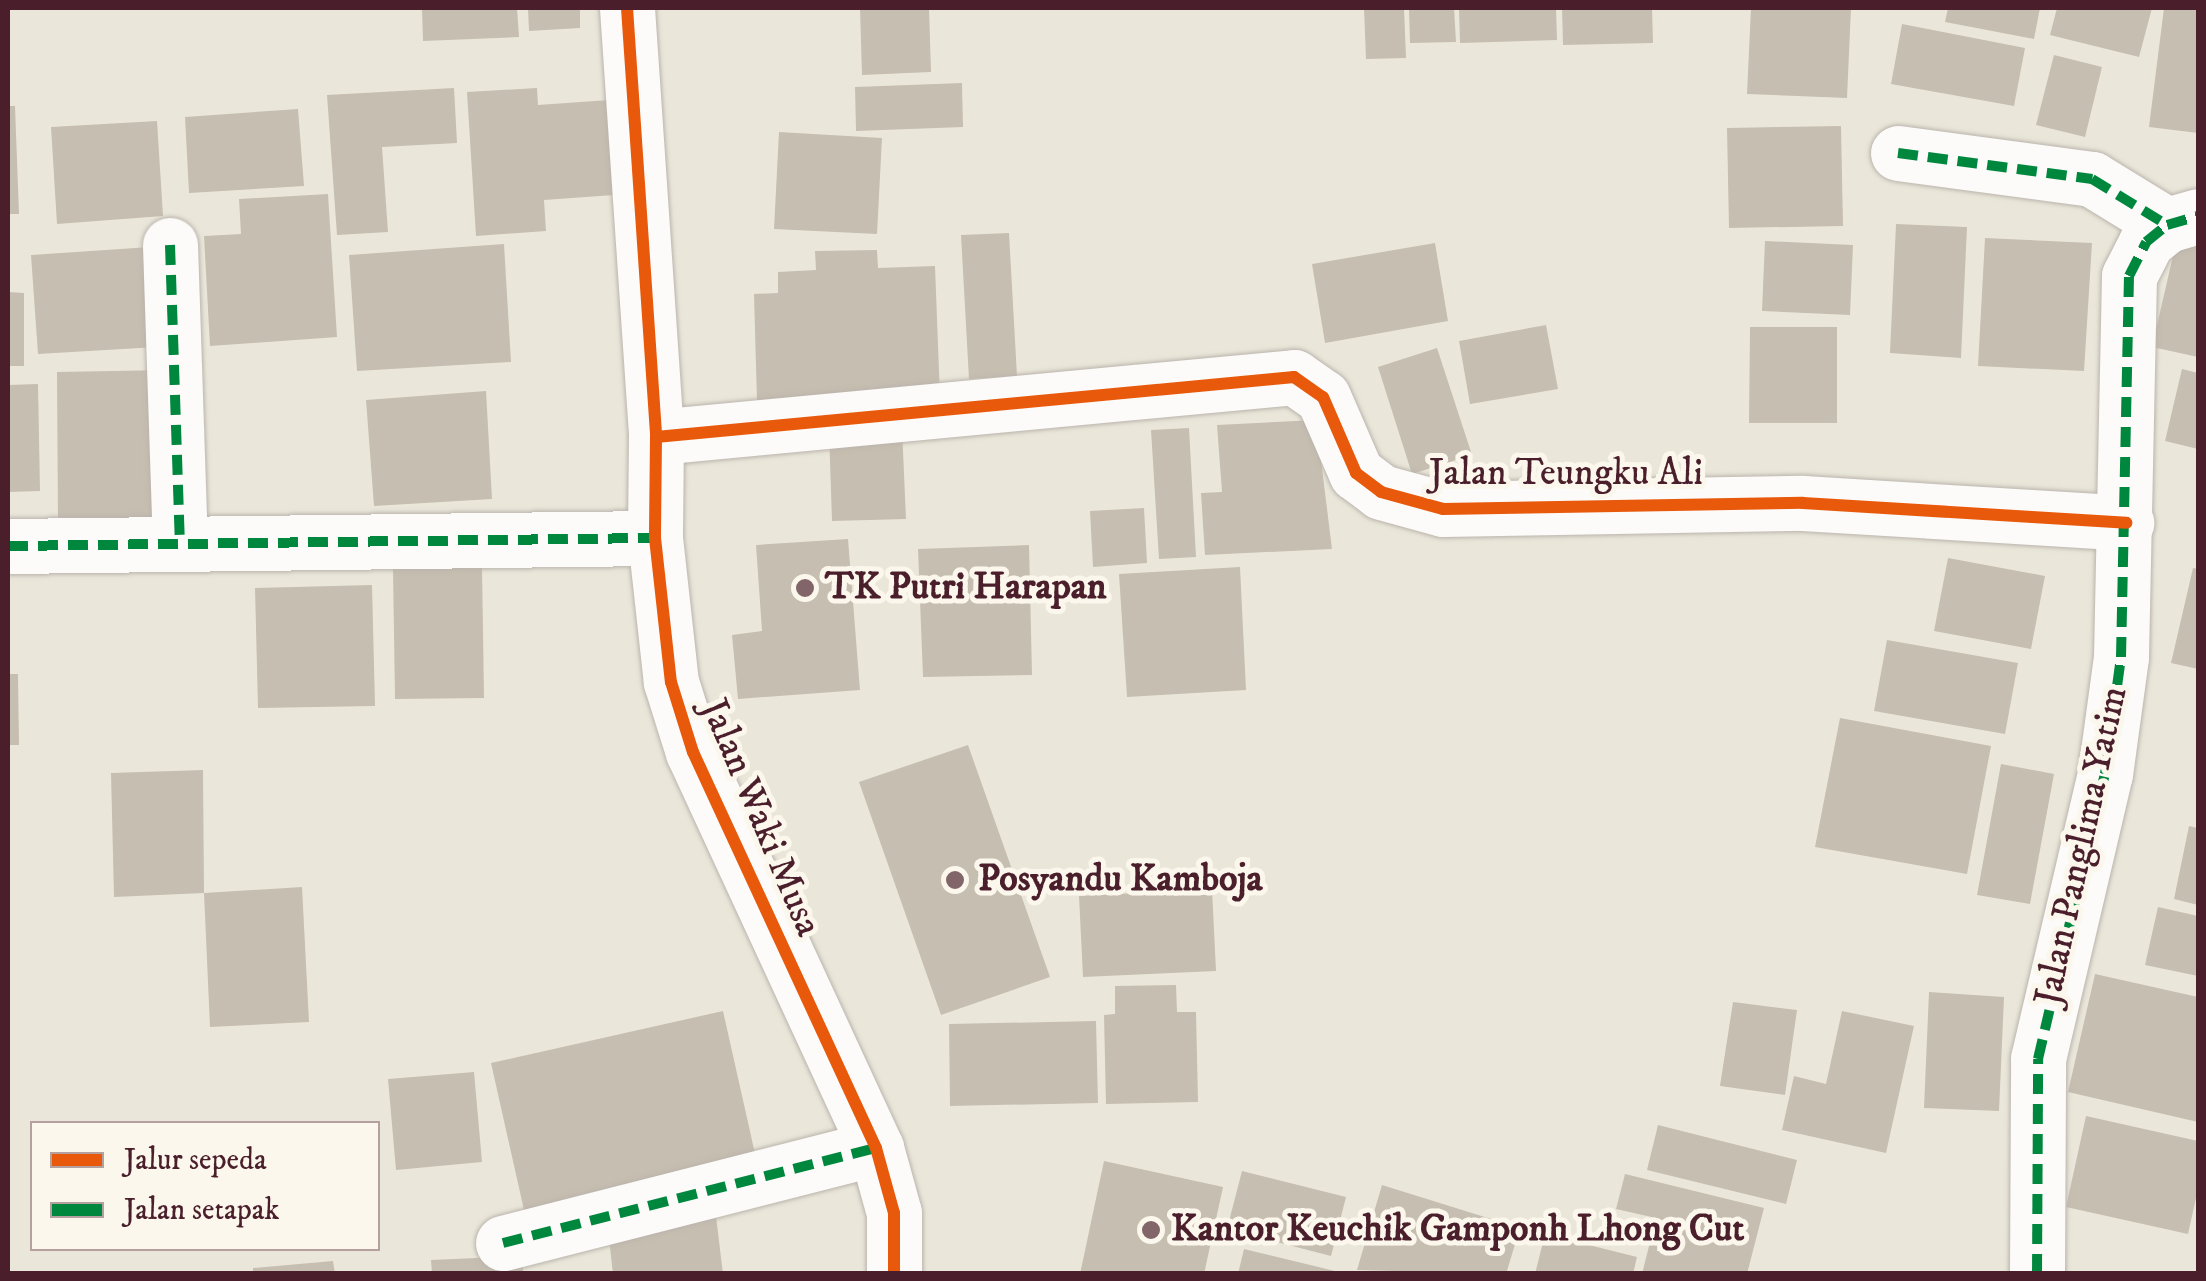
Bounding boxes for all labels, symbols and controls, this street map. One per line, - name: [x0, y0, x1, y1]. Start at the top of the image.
- street label: Jalan Teungku Ali: [1429, 451, 1703, 497]
- place label: TK Putri Harapan: [825, 565, 1107, 611]
- marker: TK Putri Harapan: [794, 577, 816, 599]
- street label: Jalan Panglima Yatim: [2026, 682, 2138, 1010]
- street label: Jalan Waki Musa: [690, 693, 830, 943]
- place label: Posyandu Kamboja: [978, 857, 1263, 903]
- marker: Posyandu Kamboja: [942, 867, 968, 893]
- legend: [30, 1121, 380, 1251]
- text: Jalur sepeda: [124, 1142, 267, 1179]
- text: Jalan setapak: [124, 1192, 279, 1229]
- place label: Kantor Keuchik Gamponh Lhong Cut: [1171, 1207, 1744, 1253]
- marker: Kantor Keuchik Gamponh Lhong Cut: [1140, 1219, 1162, 1241]

